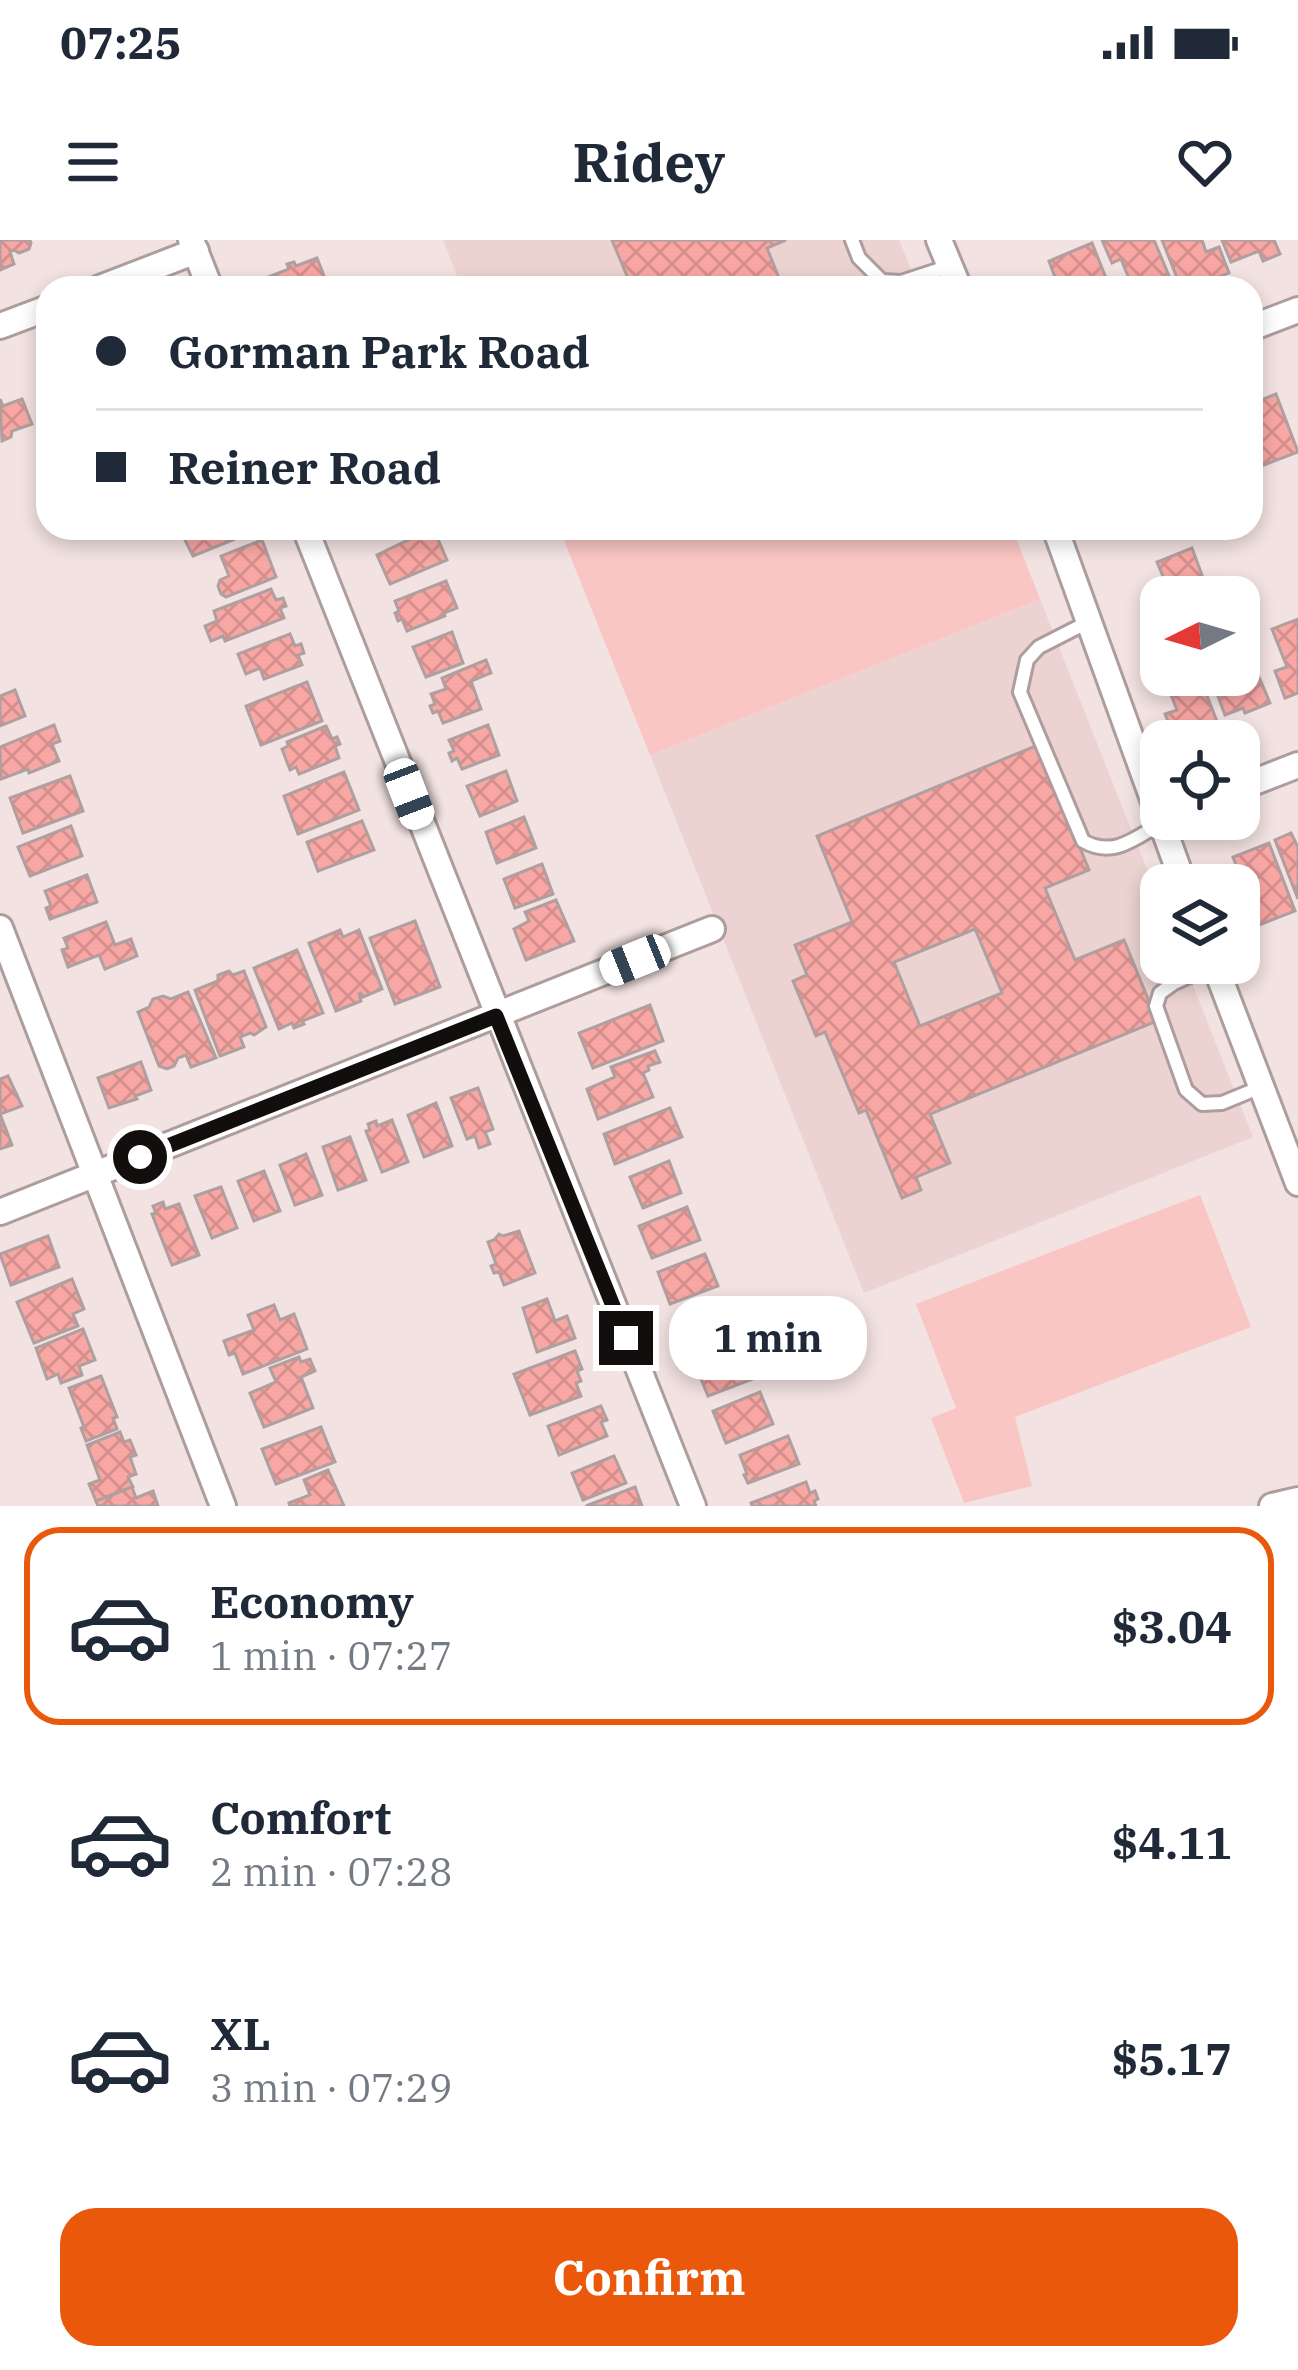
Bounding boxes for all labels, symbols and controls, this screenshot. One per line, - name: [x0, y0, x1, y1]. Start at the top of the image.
- text: 07:25: [60, 13, 182, 71]
- text: Ridey: [573, 127, 725, 197]
- icon: menu: [60, 129, 126, 195]
- icon: heart: [1172, 129, 1238, 195]
- text: Gorman Park Road: [168, 322, 590, 380]
- text: Reiner Road: [168, 438, 441, 496]
- north arrow: [1140, 576, 1260, 696]
- map controls: [1140, 576, 1260, 984]
- button: locate: [1140, 720, 1260, 840]
- car: [379, 754, 439, 834]
- button: layers: [1140, 864, 1260, 984]
- car: [595, 930, 675, 990]
- route start: [113, 1130, 167, 1184]
- callout: 1 min: [668, 1296, 866, 1380]
- route end: [599, 1311, 653, 1365]
- text: 1 min: [713, 1312, 823, 1363]
- icon: car: [66, 1572, 174, 1680]
- text: Economy: [210, 1572, 414, 1630]
- text: $3.04: [1112, 1597, 1232, 1655]
- text: 1 min · 07:27: [210, 1630, 452, 1681]
- icon: car: [66, 1788, 174, 1896]
- text: Comfort: [210, 1788, 391, 1846]
- text: $4.11: [1112, 1813, 1232, 1871]
- text: 2 min · 07:28: [210, 1846, 452, 1897]
- icon: car: [66, 2004, 174, 2112]
- text: XL: [210, 2004, 271, 2062]
- text: $5.17: [1112, 2029, 1232, 2087]
- text: 3 min · 07:29: [210, 2062, 452, 2113]
- button: Confirm: [60, 2208, 1238, 2346]

